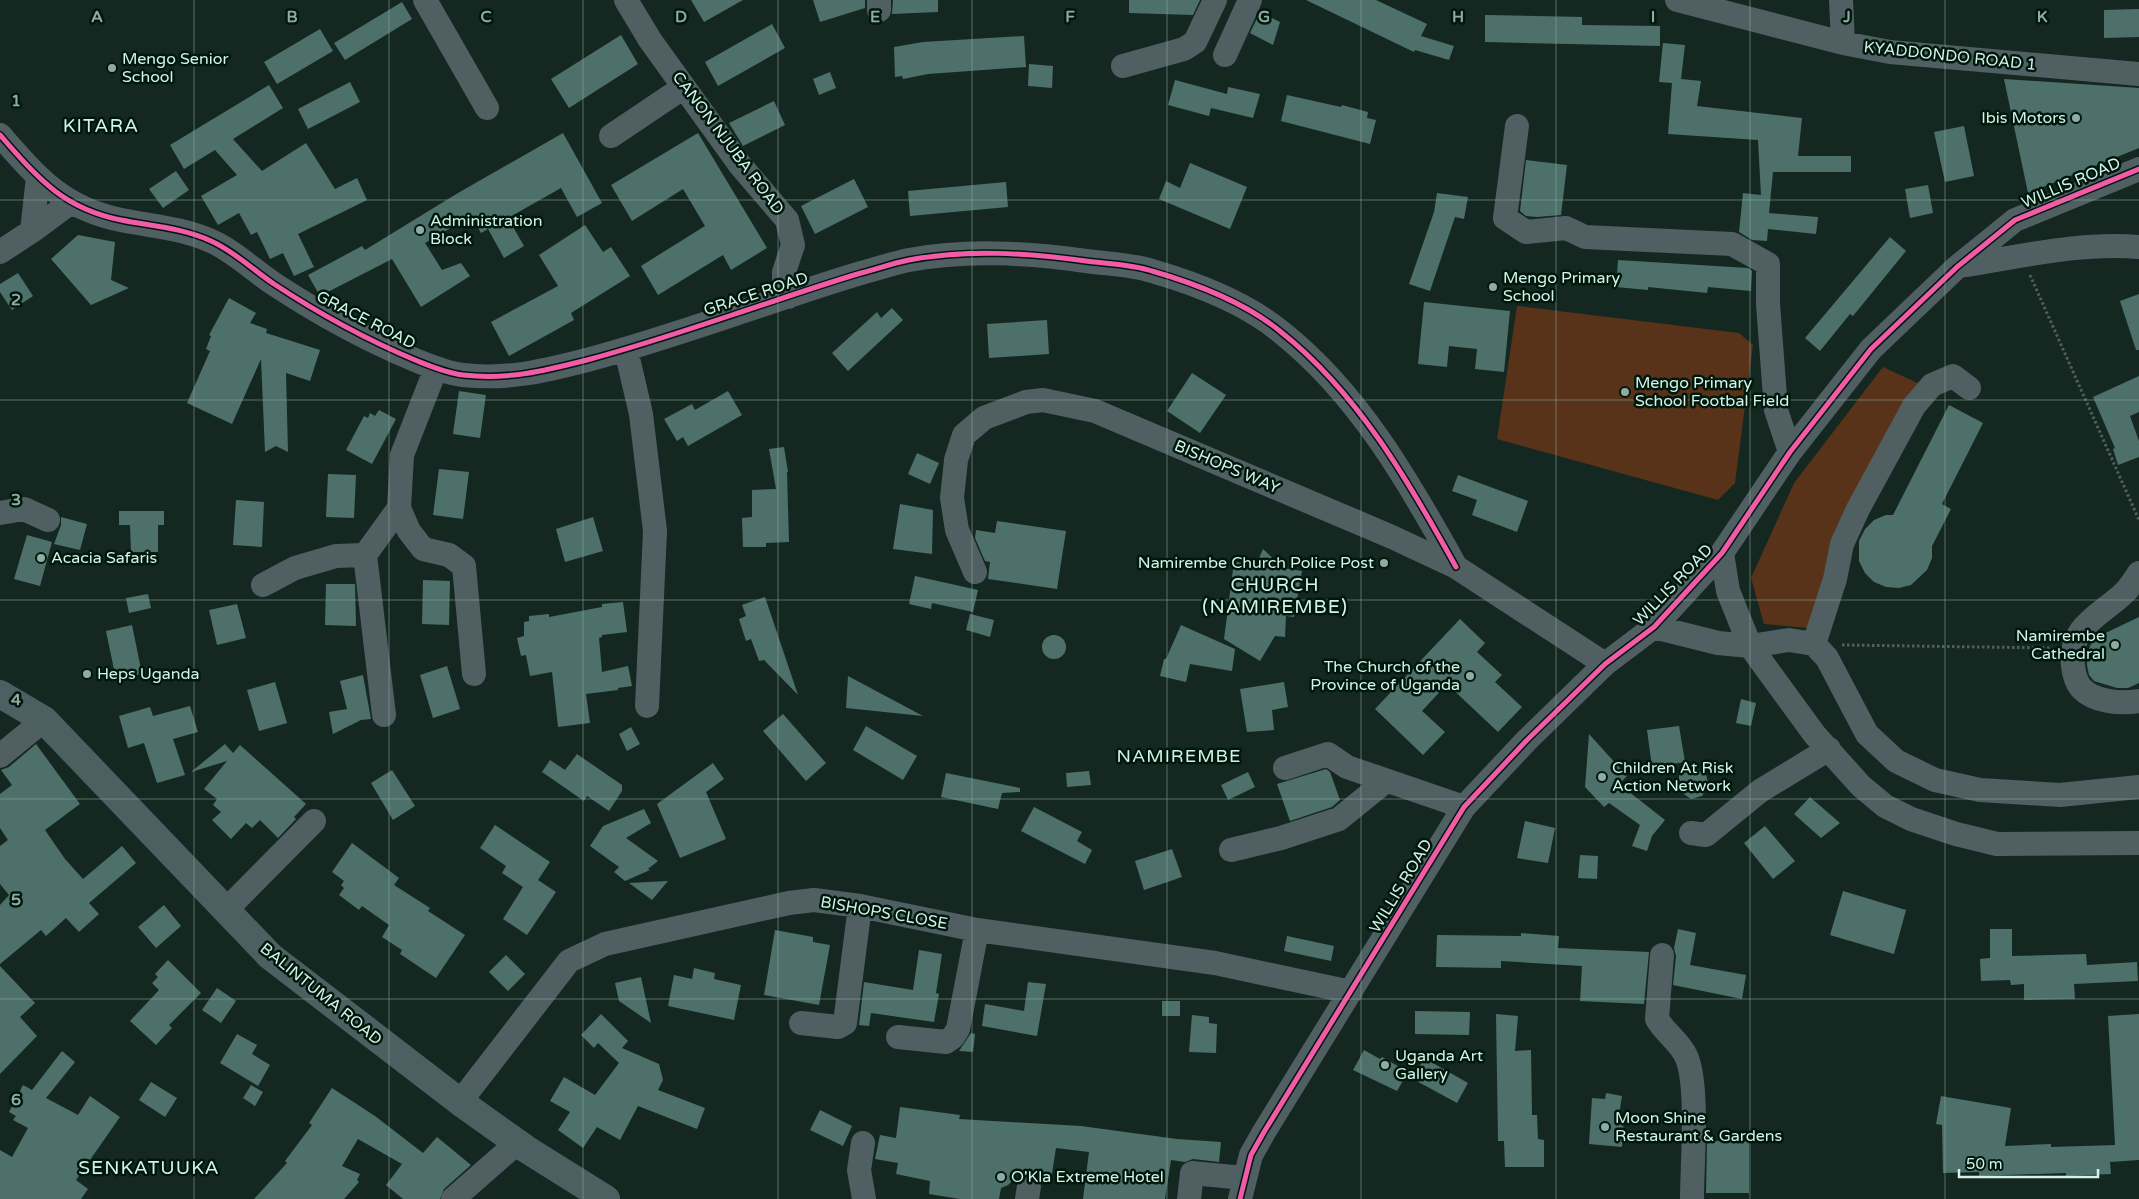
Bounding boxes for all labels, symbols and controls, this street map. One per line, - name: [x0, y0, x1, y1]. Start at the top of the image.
- text: A: [91, 7, 103, 27]
- text: B: [286, 7, 298, 27]
- text: C: [480, 7, 492, 27]
- text: D: [675, 7, 687, 27]
- text: E: [870, 7, 880, 27]
- text: F: [1065, 7, 1075, 27]
- text: G: [1258, 7, 1270, 27]
- text: H: [1452, 7, 1464, 27]
- text: I: [1651, 7, 1655, 27]
- text: J: [1842, 7, 1851, 27]
- text: K: [2037, 7, 2048, 27]
- street label: KYADDONDO ROAD 1: [1863, 37, 2037, 75]
- place label: Mengo Senior School: [122, 49, 229, 87]
- marker: Mengo Senior School: [106, 62, 118, 74]
- street label: CANON NJUBA ROAD: [668, 68, 788, 218]
- text: 1: [11, 91, 21, 111]
- place label: Ibis Motors: [1981, 108, 2066, 128]
- marker: Ibis Motors: [2070, 112, 2082, 124]
- district label: KITARA: [63, 115, 139, 137]
- street label: WILLIS ROAD: [2018, 153, 2124, 213]
- place label: Administration Block: [430, 211, 542, 249]
- marker: Administration Block: [414, 224, 426, 236]
- street label: GRACE ROAD: [701, 268, 811, 320]
- place label: Mengo Primary School: [1503, 268, 1621, 306]
- marker: Mengo Primary School: [1487, 281, 1499, 293]
- street label: GRACE ROAD: [313, 286, 419, 354]
- text: 2: [11, 290, 21, 310]
- place label: Mengo Primary School Footbal Field: [1635, 373, 1789, 411]
- marker: Mengo Primary School Footbal Field: [1619, 386, 1631, 398]
- street label: BISHOPS WAY: [1171, 436, 1283, 498]
- text: 3: [11, 490, 21, 510]
- street label: WILLIS ROAD: [1629, 540, 1717, 630]
- place label: Acacia Safaris: [51, 548, 157, 568]
- marker: Acacia Safaris: [35, 552, 47, 564]
- place label: Namirembe Church Police Post: [1138, 553, 1374, 573]
- marker: Namirembe Church Police Post: [1378, 557, 1390, 569]
- district label: CHURCH (NAMIREMBE): [1202, 574, 1348, 618]
- place label: Namirembe Cathedral: [2016, 626, 2105, 664]
- marker: Namirembe Cathedral: [2109, 639, 2121, 651]
- place label: The Church of the Province of Uganda: [1310, 657, 1460, 695]
- place label: Heps Uganda: [97, 664, 200, 684]
- marker: Heps Uganda: [81, 668, 93, 680]
- marker: The Church of the Province of Uganda: [1464, 670, 1476, 682]
- text: 4: [11, 690, 21, 710]
- district label: NAMIREMBE: [1116, 745, 1242, 767]
- place label: Children At Risk Action Network: [1612, 758, 1734, 796]
- marker: Children At Risk Action Network: [1596, 771, 1608, 783]
- street label: WILLIS ROAD: [1365, 835, 1437, 937]
- text: 5: [11, 890, 21, 910]
- street label: BISHOPS CLOSE: [819, 892, 949, 934]
- street label: BALINTUMA ROAD: [256, 939, 386, 1049]
- place label: Uganda Art Gallery: [1395, 1046, 1483, 1084]
- marker: Uganda Art Gallery: [1379, 1059, 1391, 1071]
- text: 6: [11, 1090, 21, 1110]
- place label: Moon Shine Restaurant & Gardens: [1615, 1108, 1782, 1146]
- marker: Moon Shine Restaurant & Gardens: [1599, 1121, 1611, 1133]
- scale bar: [1959, 1146, 2098, 1178]
- text: 50 m: [1966, 1155, 2003, 1173]
- district label: SENKATUUKA: [78, 1157, 220, 1179]
- place label: O'Kla Extreme Hotel: [1011, 1167, 1164, 1187]
- marker: O'Kla Extreme Hotel: [995, 1171, 1007, 1183]

